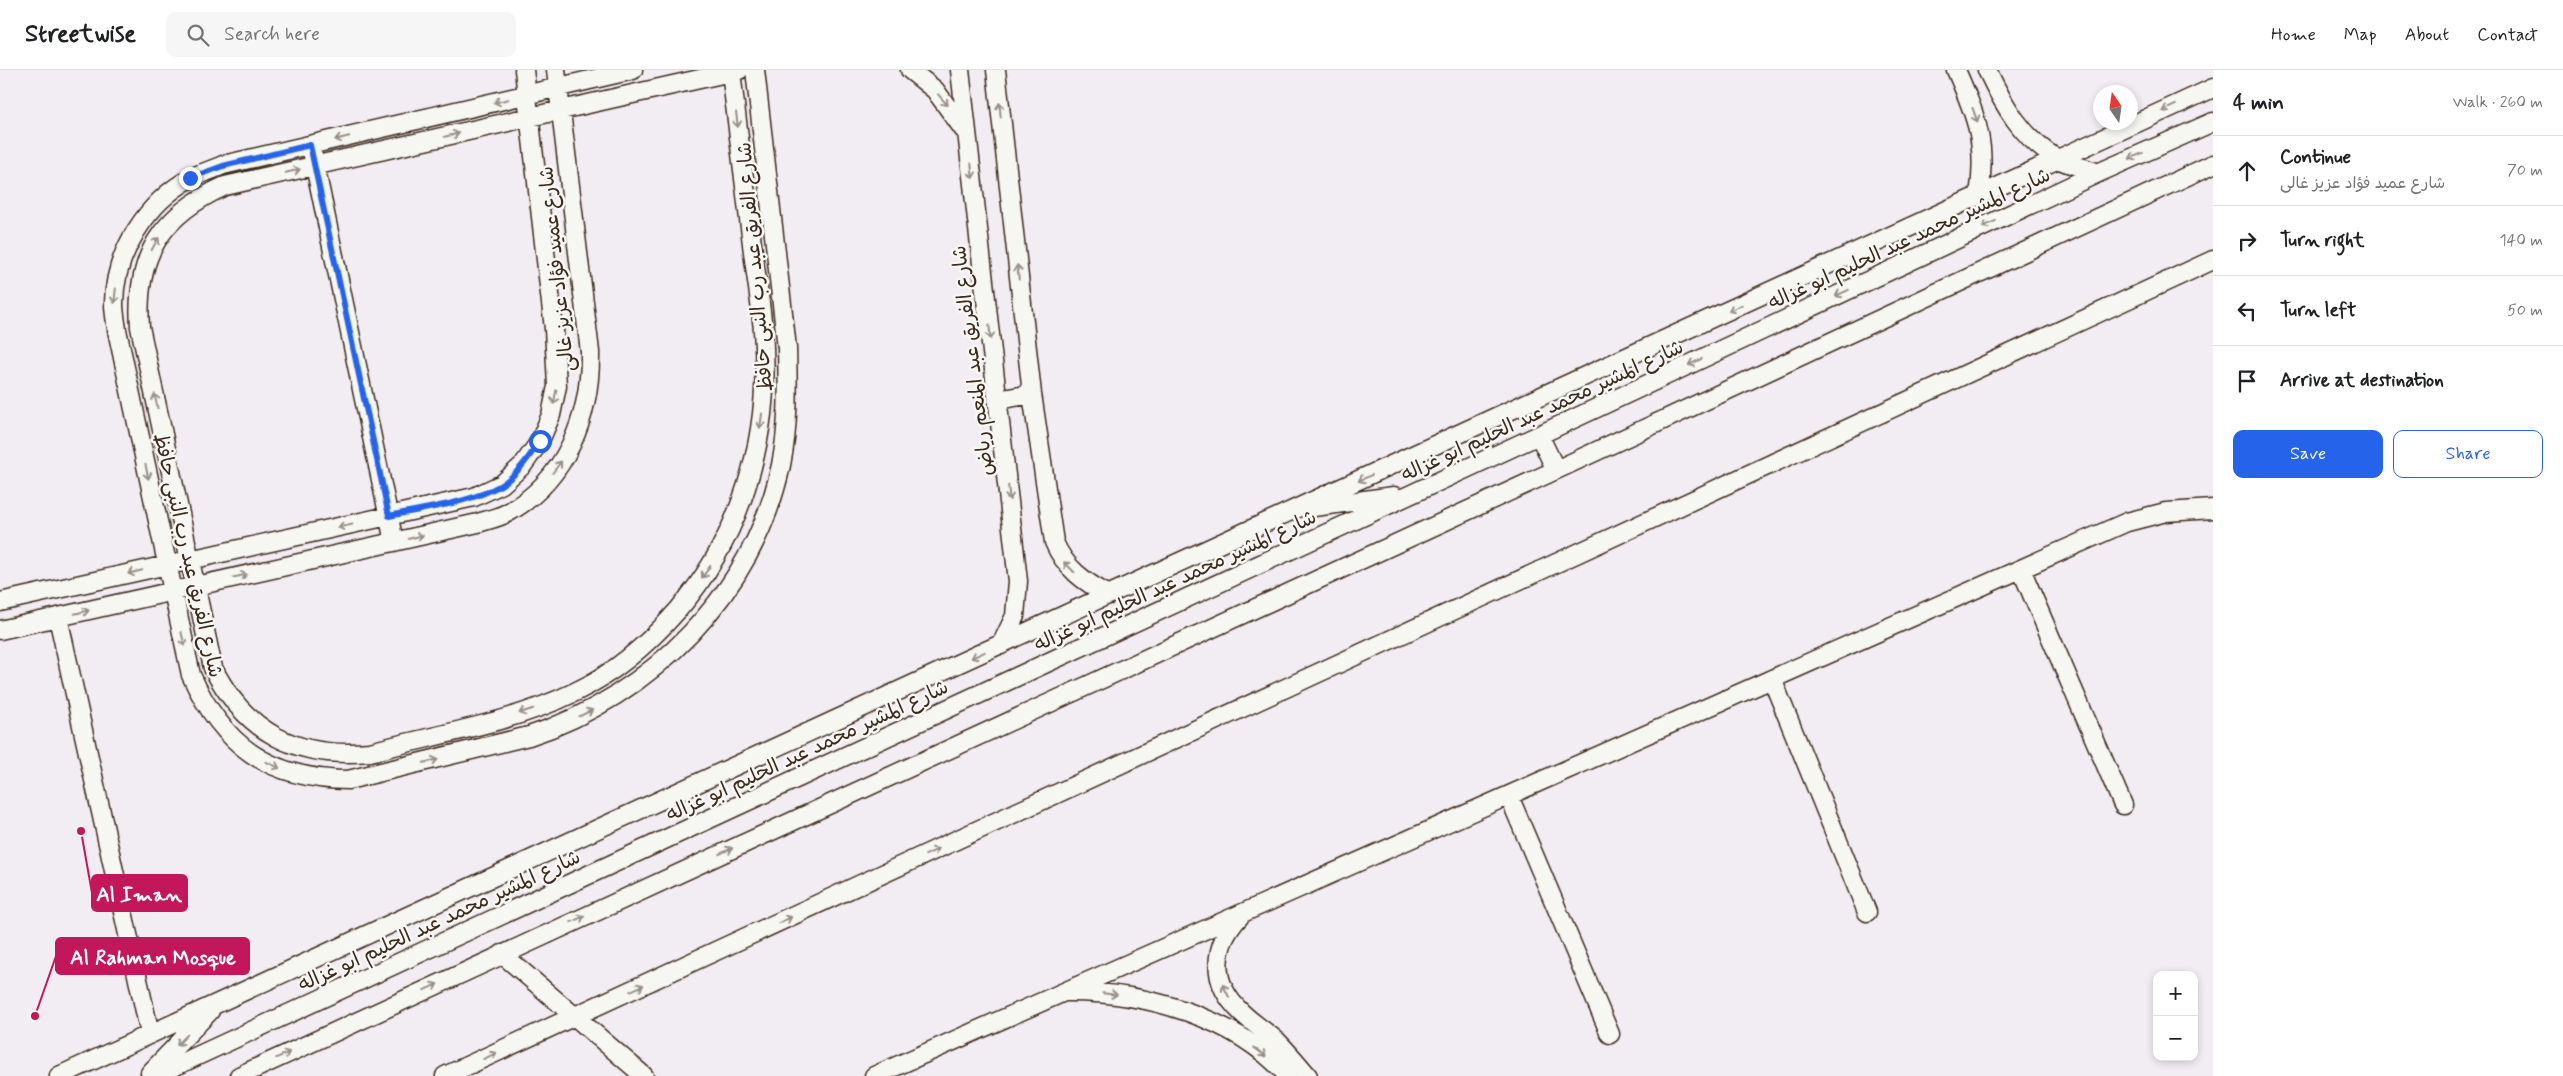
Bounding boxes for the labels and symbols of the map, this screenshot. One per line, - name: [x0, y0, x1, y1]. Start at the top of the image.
- north arrow: [2093, 85, 2138, 130]
- one-way arrow: [937, 93, 949, 106]
- one-way arrow: [493, 97, 509, 106]
- one-way arrow: [995, 103, 1005, 119]
- one-way arrow: [2162, 104, 2177, 113]
- one-way arrow: [1971, 107, 1980, 122]
- one-way arrow: [732, 112, 742, 128]
- one-way arrow: [443, 130, 459, 139]
- one-way arrow: [335, 134, 351, 143]
- street label: شارع الفريق عبد رب النبى حافظ: [731, 141, 780, 393]
- one-way arrow: [2129, 152, 2144, 162]
- one-way arrow: [967, 162, 977, 178]
- street label: شارع المشير محمد عبد الحليم ابو غزاله: [1764, 162, 2055, 317]
- street label: شارع عميد فؤاد عزيز غالى: [533, 165, 582, 373]
- one-way arrow: [285, 166, 301, 175]
- route end: [179, 167, 202, 190]
- one-way arrow: [1982, 220, 1997, 230]
- one-way arrow: [150, 236, 160, 251]
- street label: شارع الفريق عبد المنعم رياض: [946, 244, 1001, 478]
- one-way arrow: [1013, 264, 1023, 280]
- one-way arrow: [111, 287, 120, 303]
- one-way arrow: [1835, 289, 1850, 299]
- one-way arrow: [1728, 303, 1743, 313]
- one-way arrow: [985, 324, 995, 340]
- street label: شارع المشير محمد عبد الحليم ابو غزاله: [1397, 334, 1688, 489]
- one-way arrow: [1688, 358, 1703, 368]
- one-way arrow: [549, 388, 559, 404]
- one-way arrow: [151, 394, 160, 410]
- one-way arrow: [756, 412, 766, 428]
- street label: شارع الفريق عبد رب النبى حافظ: [146, 430, 229, 680]
- route start: [529, 430, 552, 453]
- one-way arrow: [552, 460, 562, 474]
- one-way arrow: [143, 464, 152, 480]
- one-way arrow: [1357, 473, 1372, 483]
- one-way arrow: [1004, 485, 1014, 501]
- street label: شارع المشير محمد عبد الحليم ابو غزاله: [1030, 504, 1321, 659]
- one-way arrow: [338, 521, 354, 531]
- one-way arrow: [408, 532, 424, 541]
- one-way arrow: [1063, 561, 1076, 573]
- one-way arrow: [701, 565, 711, 579]
- one-way arrow: [128, 568, 144, 577]
- one-way arrow: [232, 571, 248, 580]
- one-way arrow: [73, 606, 89, 616]
- one-way arrow: [179, 630, 188, 646]
- one-way arrow: [971, 651, 986, 660]
- street label: شارع المشير محمد عبد الحليم ابو غزاله: [662, 674, 953, 829]
- one-way arrow: [518, 707, 534, 717]
- one-way arrow: [578, 708, 593, 718]
- one-way arrow: [423, 756, 439, 765]
- one-way arrow: [265, 761, 280, 770]
- street label: شارع المشير محمد عبد الحليم ابو غزاله: [294, 844, 585, 999]
- one-way arrow: [718, 846, 733, 856]
- one-way arrow: [924, 846, 939, 856]
- callout: Al Iman: [92, 875, 187, 911]
- text: Al Iman: [96, 881, 182, 909]
- one-way arrow: [570, 914, 585, 923]
- one-way arrow: [777, 914, 792, 924]
- callout: Al Rahman Mosque: [56, 938, 249, 974]
- text: Al Rahman Mosque: [70, 944, 236, 972]
- one-way arrow: [423, 982, 438, 991]
- one-way arrow: [629, 983, 644, 992]
- one-way arrow: [1221, 984, 1231, 999]
- one-way arrow: [1102, 989, 1118, 999]
- one-way arrow: [176, 1034, 188, 1047]
- one-way arrow: [1253, 1046, 1266, 1057]
- one-way arrow: [275, 1050, 290, 1060]
- one-way arrow: [482, 1050, 497, 1060]

